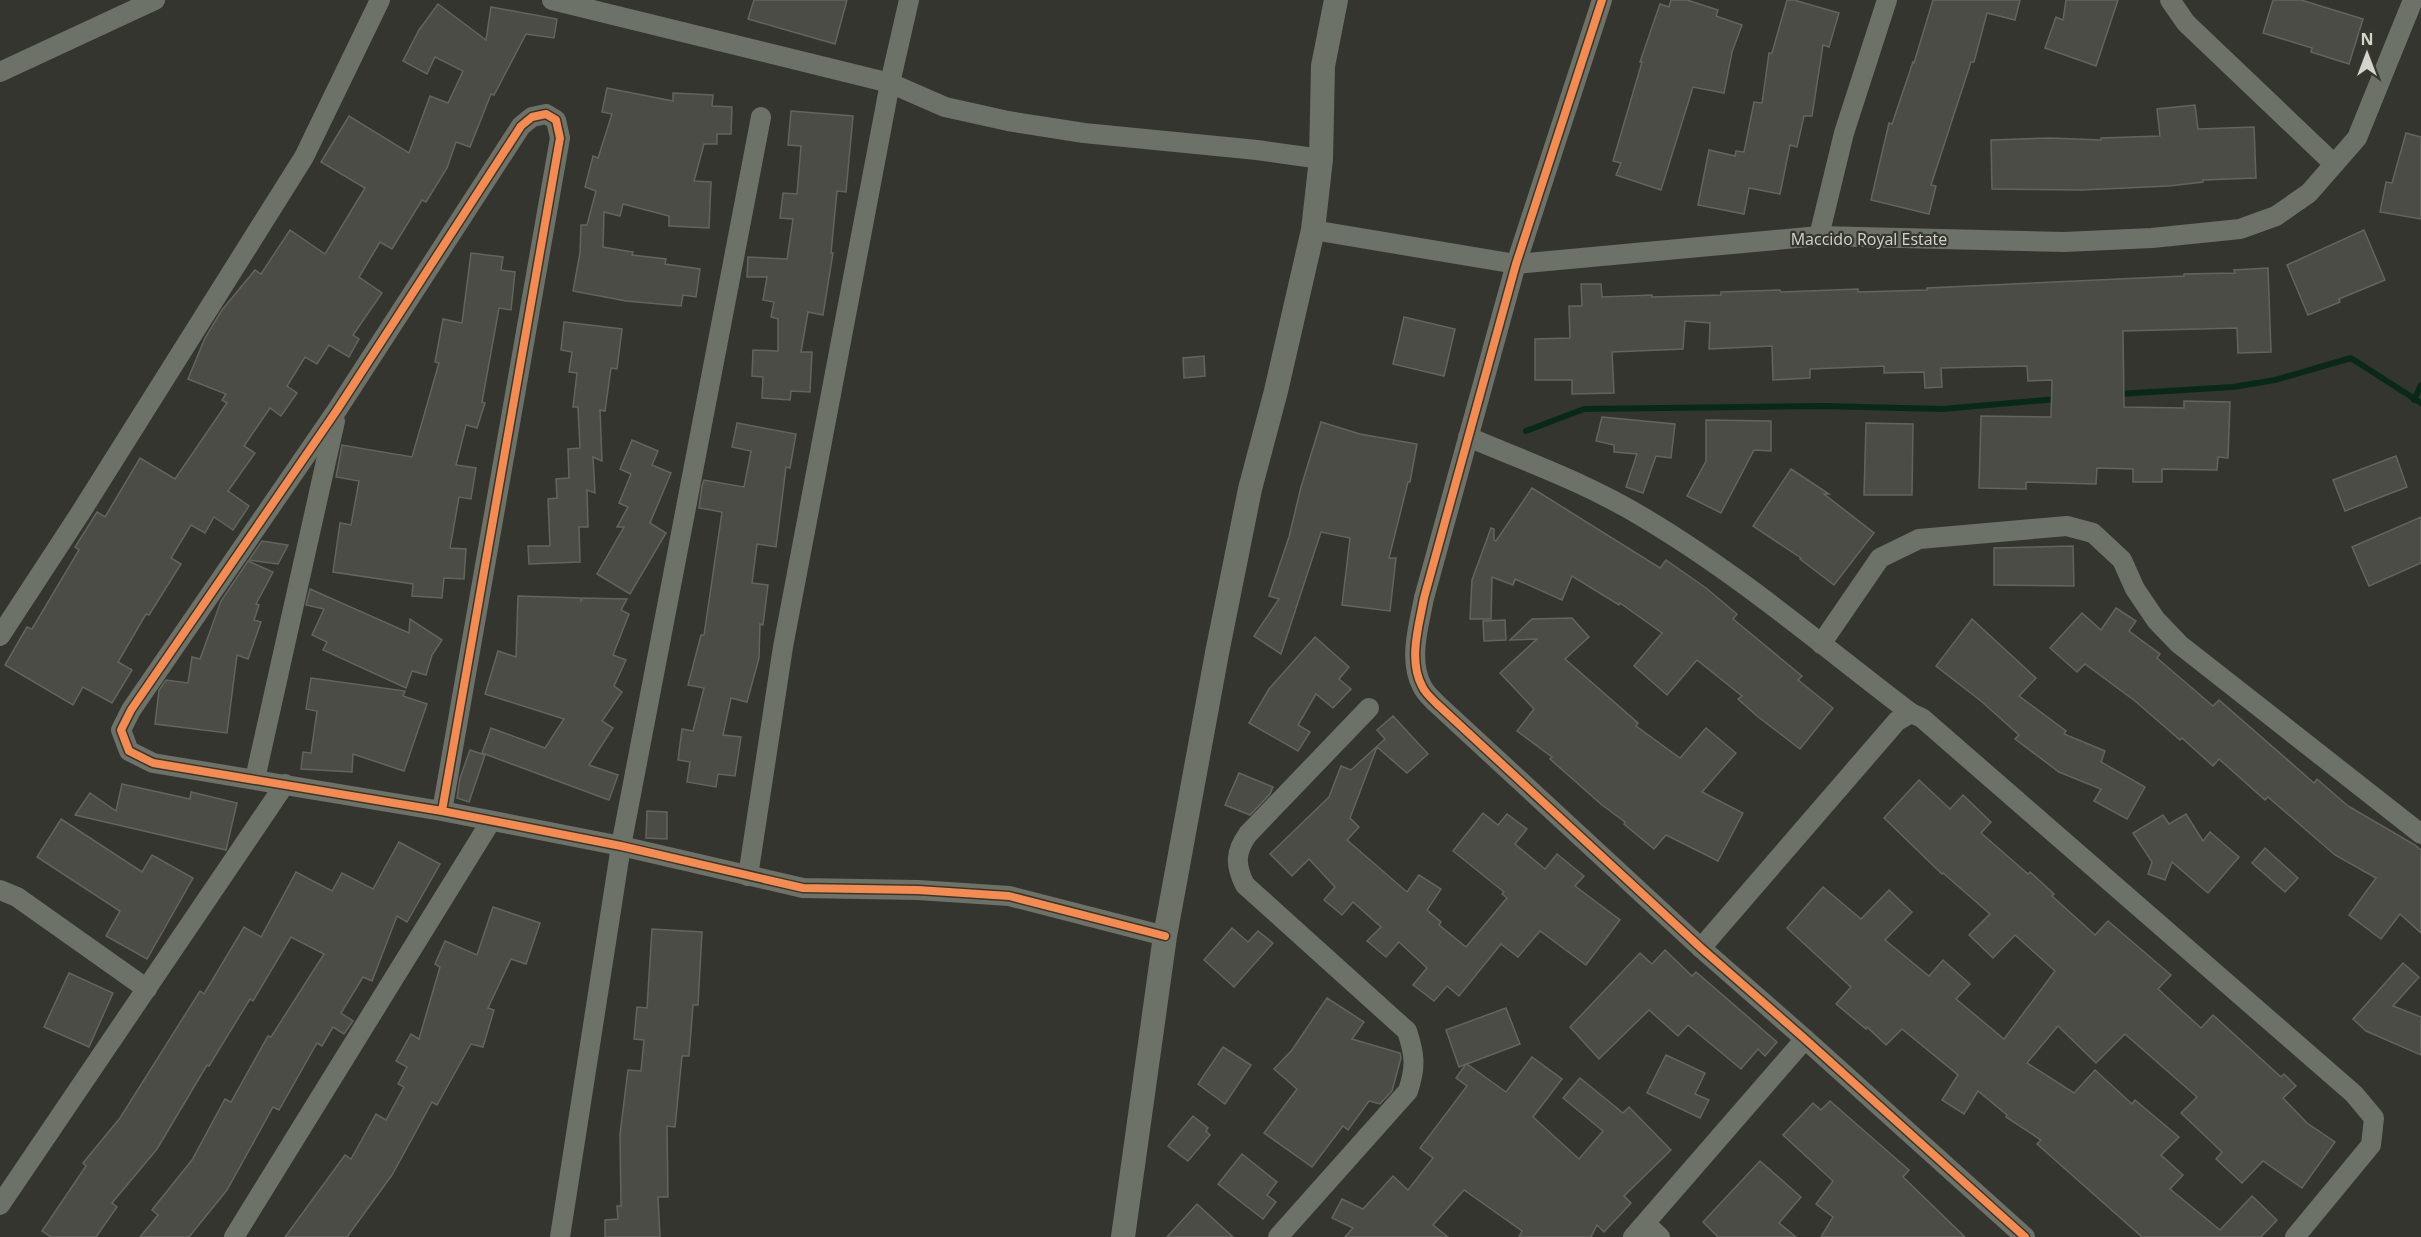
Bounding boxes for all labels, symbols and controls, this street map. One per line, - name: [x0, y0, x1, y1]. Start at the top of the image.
- north arrow: [2337, 24, 2397, 84]
- text: N: [2360, 28, 2374, 50]
- street label: Maccido Royal Estate: [1791, 228, 1947, 250]

